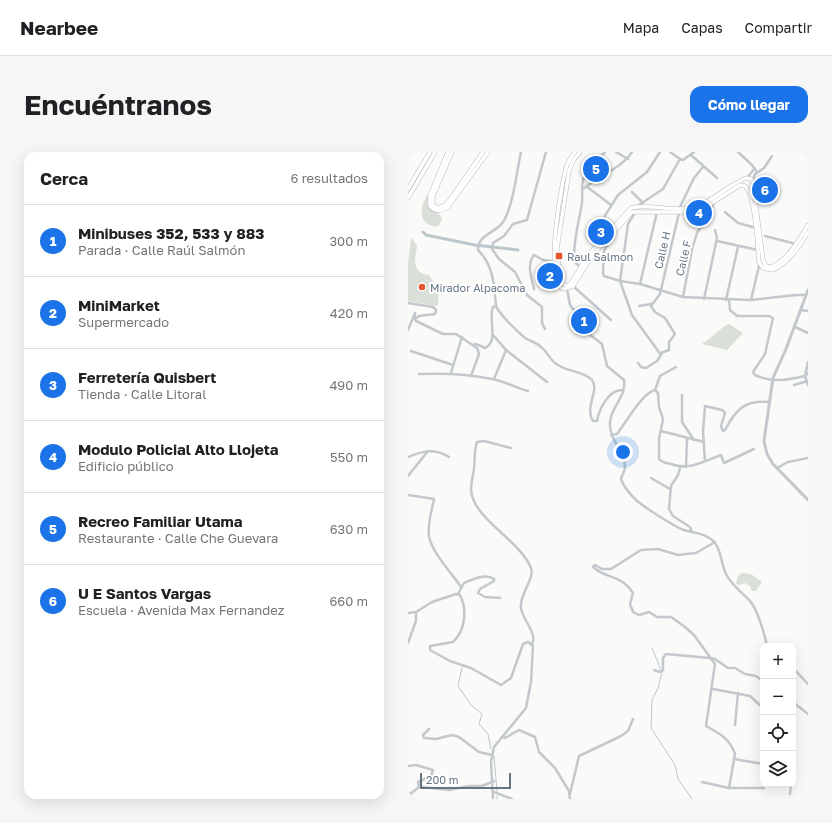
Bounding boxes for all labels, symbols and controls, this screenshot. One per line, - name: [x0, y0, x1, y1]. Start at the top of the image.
- text: Nearbee: [20, 16, 98, 39]
- text: Mapa: [623, 19, 659, 36]
- text: Capas: [681, 19, 723, 36]
- text: Compartir: [745, 19, 812, 36]
- button: Cómo llegar: [690, 86, 808, 123]
- text: Encuéntranos: [24, 88, 212, 121]
- pin: 5: [583, 154, 609, 184]
- text: Cerca: [40, 168, 88, 189]
- text: 6 resultados: [291, 170, 368, 186]
- pin: 6: [752, 175, 778, 205]
- pin: 4: [686, 198, 712, 228]
- pin: 3: [588, 217, 614, 247]
- text: Minibuses 352, 533 y 883: [78, 224, 265, 242]
- street label: Calle H: [651, 230, 673, 270]
- text: 1: [50, 233, 56, 249]
- text: 300 m: [330, 233, 368, 249]
- street label: Calle F: [673, 238, 694, 277]
- text: Parada · Calle Raúl Salmón: [78, 242, 245, 258]
- place label: Raul Salmon: [567, 250, 633, 263]
- marker: Raul Salmon: [554, 251, 564, 261]
- pin: 2: [537, 261, 563, 291]
- place label: Mirador Alpacoma: [430, 281, 525, 294]
- marker: Mirador Alpacoma: [417, 282, 427, 292]
- text: MiniMarket: [78, 296, 160, 314]
- text: 2: [49, 305, 57, 321]
- text: 420 m: [330, 305, 368, 321]
- pin: 1: [571, 306, 597, 336]
- text: Supermercado: [78, 314, 169, 330]
- text: Ferretería Quisbert: [78, 368, 216, 386]
- text: 3: [49, 377, 57, 393]
- text: 490 m: [329, 377, 368, 393]
- text: Tienda · Calle Litoral: [78, 386, 206, 402]
- text: Modulo Policial Alto Llojeta: [78, 440, 279, 458]
- your location: [613, 442, 633, 462]
- text: 4: [49, 449, 57, 465]
- text: 550 m: [330, 449, 368, 465]
- text: Edificio público: [78, 458, 174, 474]
- text: Recreo Familiar Utama: [78, 512, 242, 530]
- text: 5: [49, 521, 57, 537]
- text: 630 m: [330, 521, 368, 537]
- text: Restaurante · Calle Che Guevara: [78, 530, 278, 546]
- text: U E Santos Vargas: [78, 584, 211, 602]
- text: 6: [49, 593, 57, 609]
- text: 660 m: [329, 593, 368, 609]
- text: Escuela · Avenida Max Fernandez: [78, 602, 284, 618]
- map controls: [760, 643, 796, 787]
- button: +: [760, 643, 796, 679]
- button: −: [760, 679, 796, 715]
- button: locate: [760, 715, 796, 751]
- button: layers: [760, 751, 796, 787]
- scale bar: [420, 771, 511, 790]
- text: 200 m: [426, 773, 459, 786]

